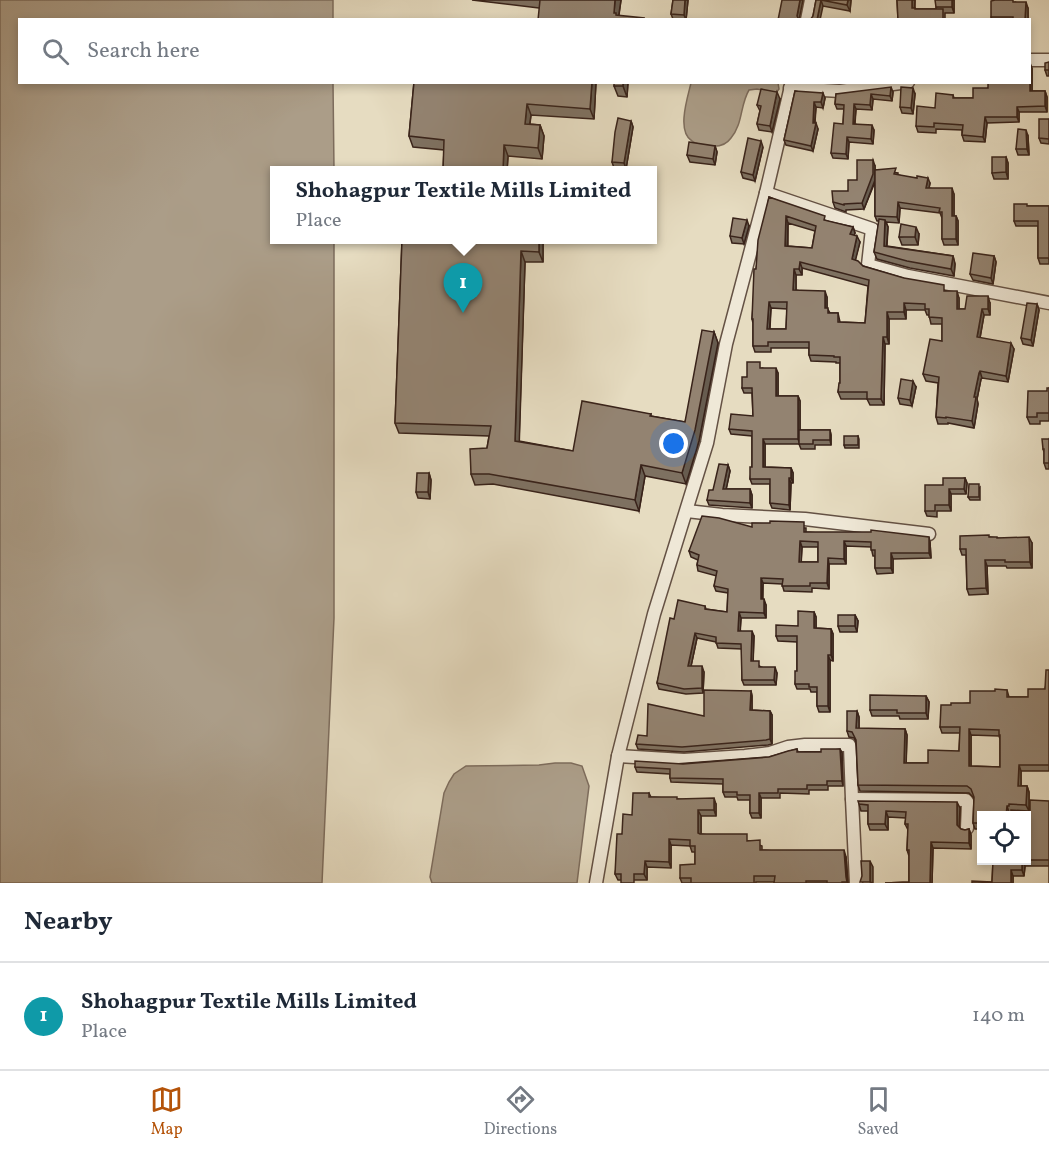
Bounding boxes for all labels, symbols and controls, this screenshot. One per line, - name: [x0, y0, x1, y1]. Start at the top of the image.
- search box: [18, 18, 1031, 84]
- icon: search: [39, 35, 72, 68]
- text: Search here: [87, 36, 200, 67]
- popup: [270, 166, 657, 244]
- text: Shohagpur Textile Mills Limited: [296, 176, 631, 207]
- text: Place: [296, 207, 342, 235]
- pin: 1: [444, 264, 482, 313]
- your location: [659, 429, 688, 458]
- map controls: [977, 811, 1031, 865]
- button: locate: [977, 811, 1031, 865]
- text: Nearby: [24, 904, 113, 940]
- text: Shohagpur Textile Mills Limited: [81, 987, 417, 1018]
- text: 1: [39, 1002, 48, 1030]
- text: 140 m: [972, 1002, 1025, 1030]
- text: Place: [81, 1018, 127, 1046]
- tab: Map: [150, 1083, 183, 1141]
- tab: Directions: [484, 1083, 557, 1141]
- tab: Saved: [858, 1083, 899, 1141]

